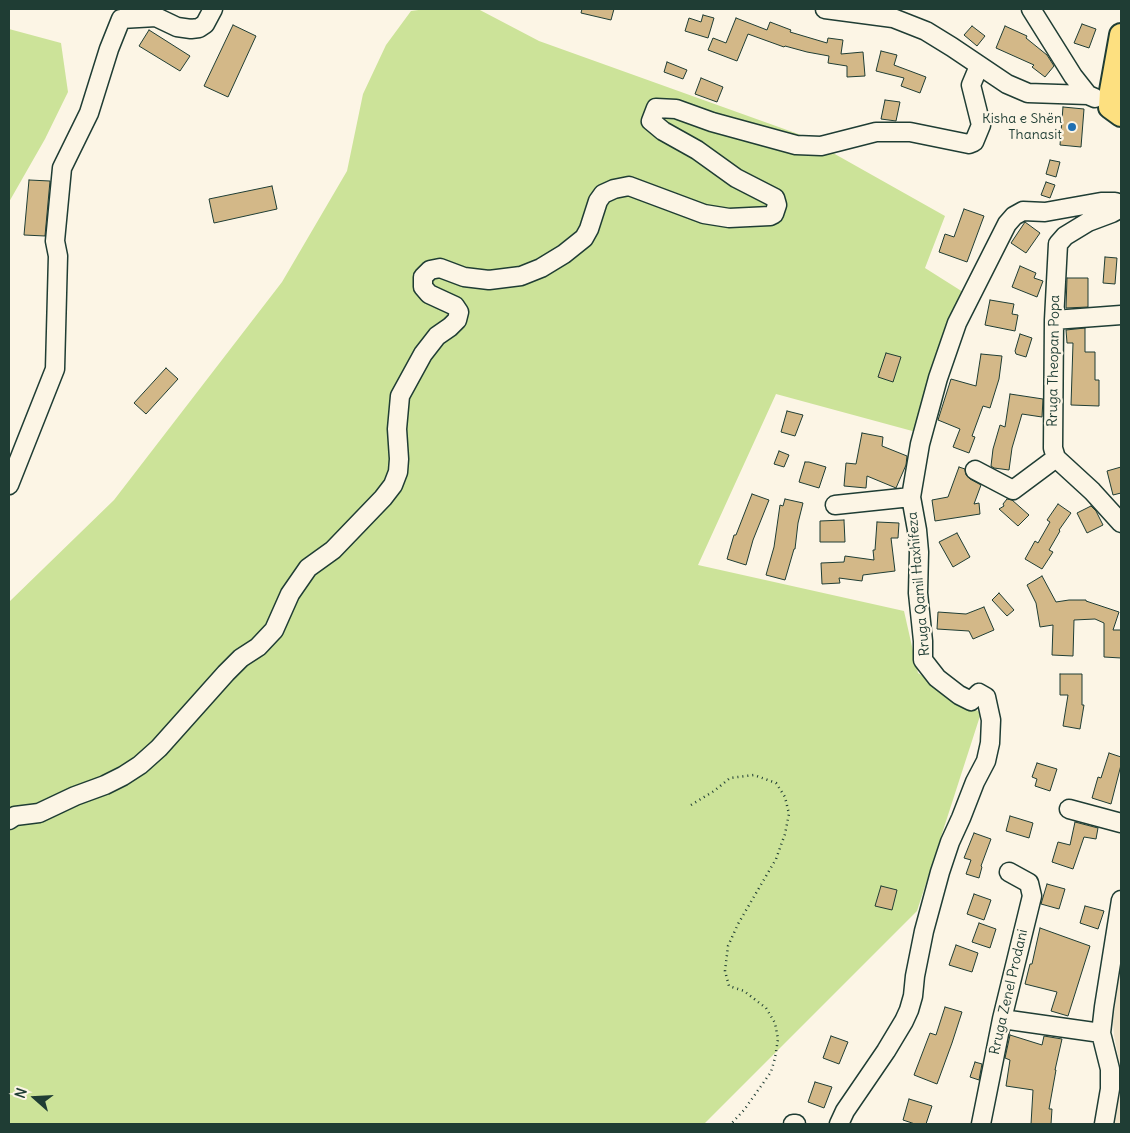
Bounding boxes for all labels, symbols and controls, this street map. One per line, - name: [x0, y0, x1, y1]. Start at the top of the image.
- place label: Kisha e Shën Thanasit: [982, 111, 1062, 144]
- marker: Kisha e Shën Thanasit: [1066, 121, 1078, 133]
- street label: Rruga Theopan Popa: [1044, 295, 1064, 427]
- street label: Rruga Qamil Haxhifeza: [904, 511, 934, 657]
- street label: Rruga Zenel Prodani: [986, 928, 1032, 1056]
- north arrow: [10, 1073, 60, 1123]
- text: N: [11, 1086, 31, 1101]

